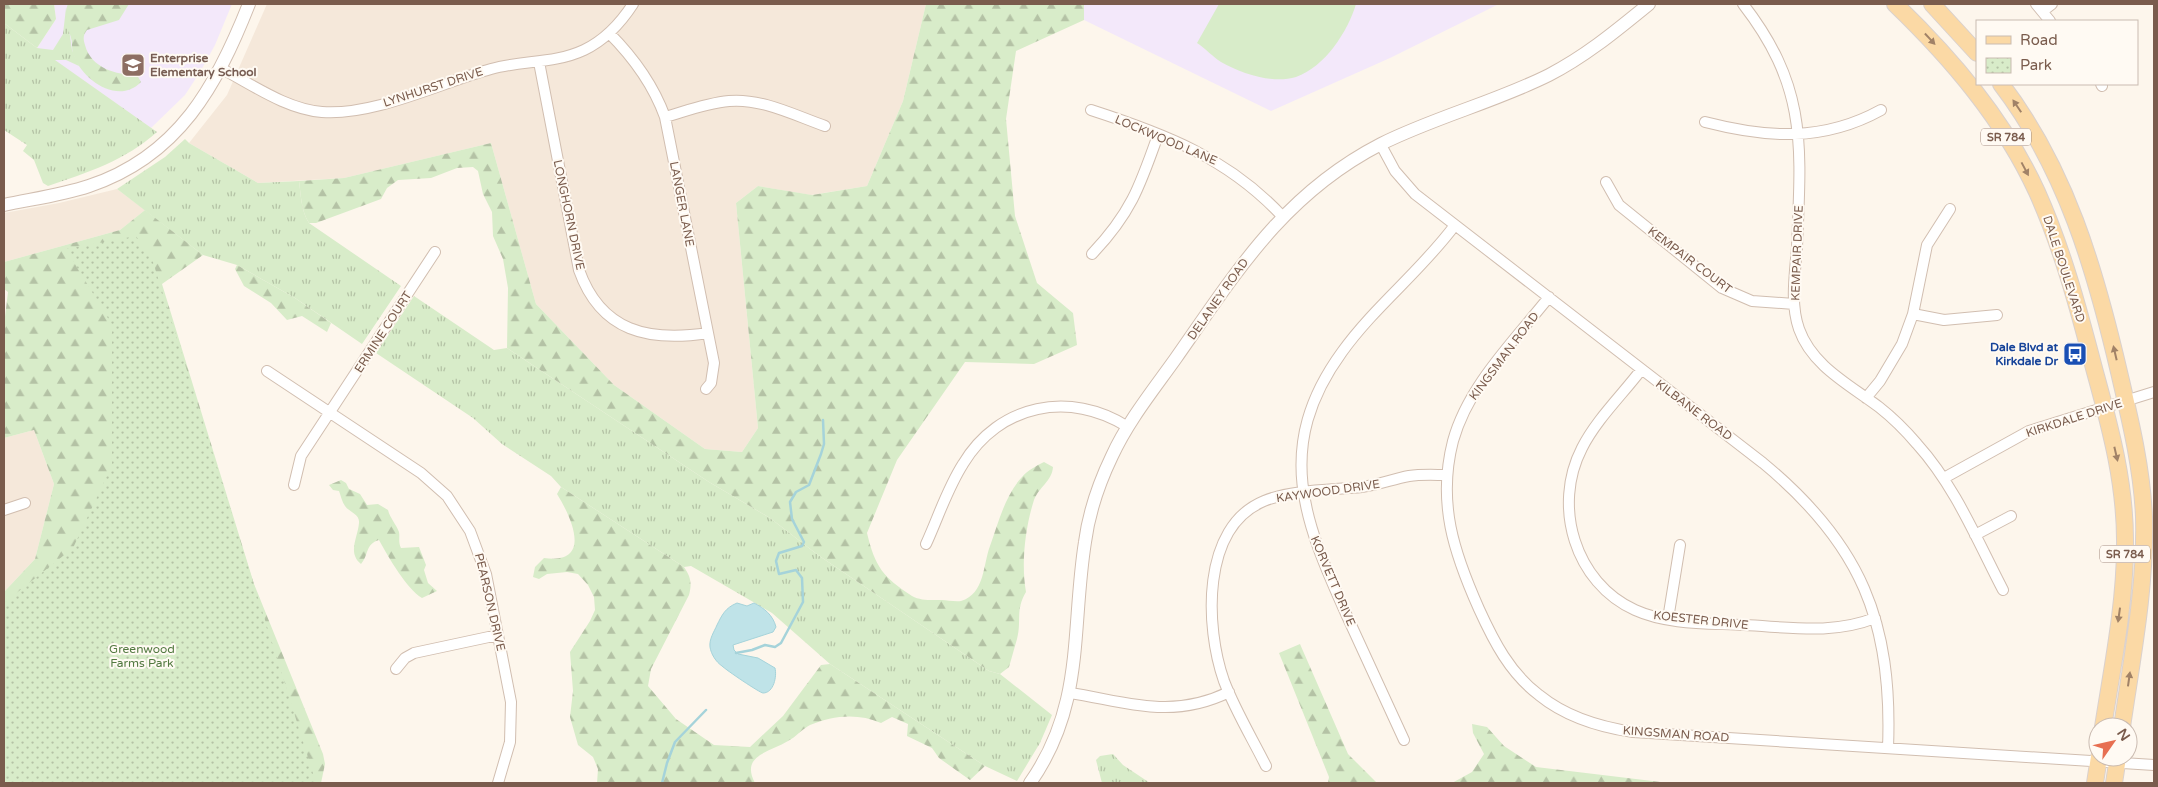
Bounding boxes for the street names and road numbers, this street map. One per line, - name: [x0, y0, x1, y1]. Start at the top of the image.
- street label: LYNHURST DRIVE: [381, 64, 485, 110]
- street label: LOCKWOOD LANE: [1113, 112, 1220, 168]
- road number: SR 784: [1981, 128, 2031, 146]
- street label: LONGHORN DRIVE: [550, 159, 588, 272]
- street label: LANGER LANE: [667, 160, 697, 248]
- street label: KEMPAIR DRIVE: [1788, 205, 1806, 301]
- street label: DALE BOULEVARD: [2040, 214, 2088, 324]
- street label: KEMPAIR COURT: [1645, 224, 1735, 297]
- street label: DELANEY ROAD: [1185, 255, 1251, 343]
- street label: ERMINE COURT: [351, 288, 415, 375]
- street label: KINGSMAN ROAD: [1466, 309, 1542, 403]
- street label: KILBANE ROAD: [1653, 377, 1735, 443]
- street label: KIRKDALE DRIVE: [2024, 396, 2124, 440]
- street label: KAYWOOD DRIVE: [1275, 477, 1381, 505]
- street label: KORVETT DRIVE: [1308, 534, 1358, 629]
- road number: SR 784: [2100, 546, 2150, 562]
- street label: PEARSON DRIVE: [472, 552, 508, 653]
- street label: KOESTER DRIVE: [1653, 608, 1750, 632]
- street label: KINGSMAN ROAD: [1622, 723, 1730, 745]

